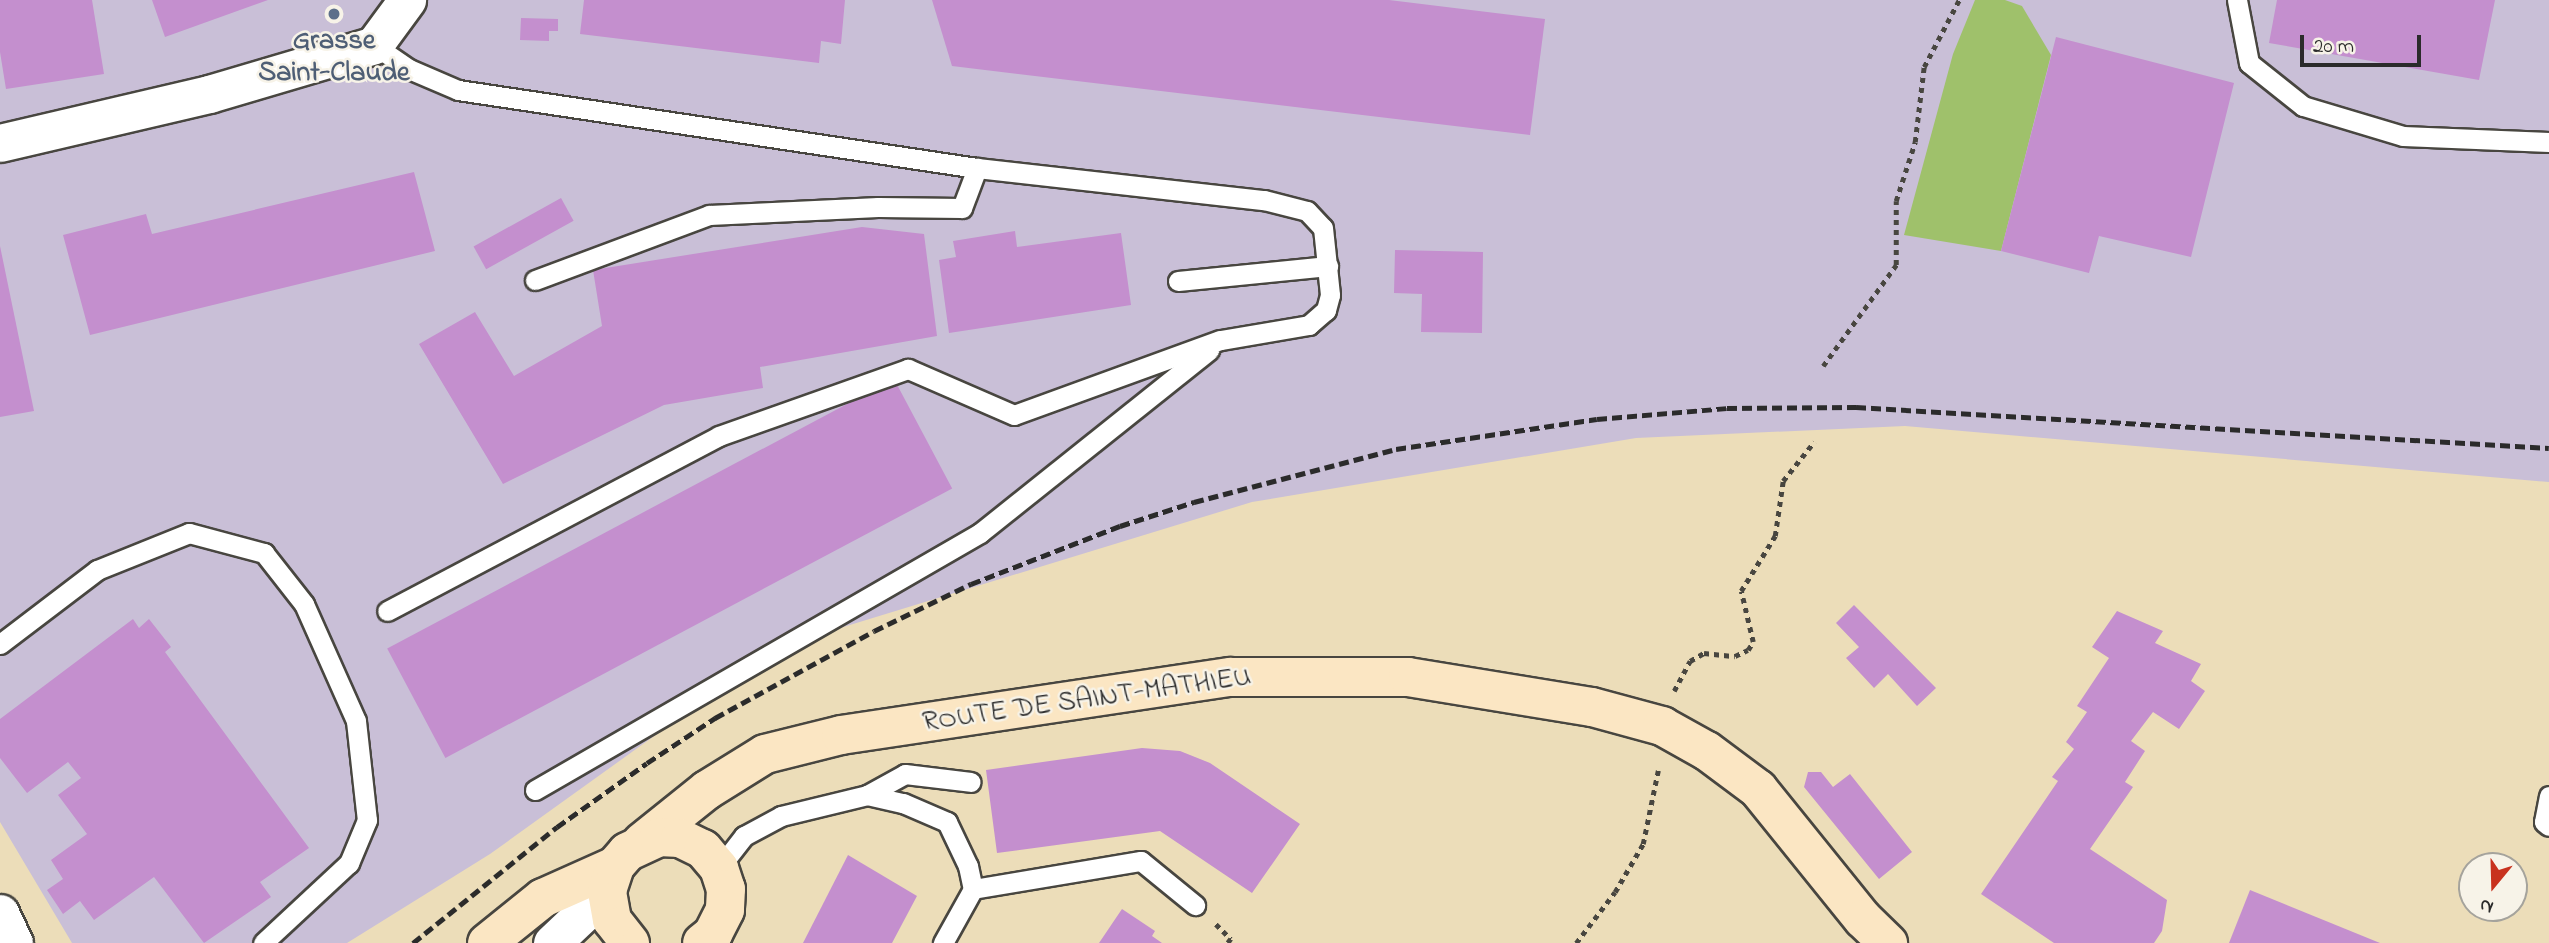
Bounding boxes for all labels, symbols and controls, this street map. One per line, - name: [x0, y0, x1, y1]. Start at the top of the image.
- marker: Grasse Saint-Claude: [326, 6, 342, 22]
- scale bar: [2304, 21, 2425, 65]
- place label: Grasse Saint-Claude: [258, 25, 410, 91]
- text: 20 m: [2313, 32, 2354, 62]
- street label: ROUTE DE SAINT-MATHIEU: [921, 661, 1253, 741]
- north arrow: [2458, 852, 2528, 922]
- text: N: [2476, 891, 2497, 920]

